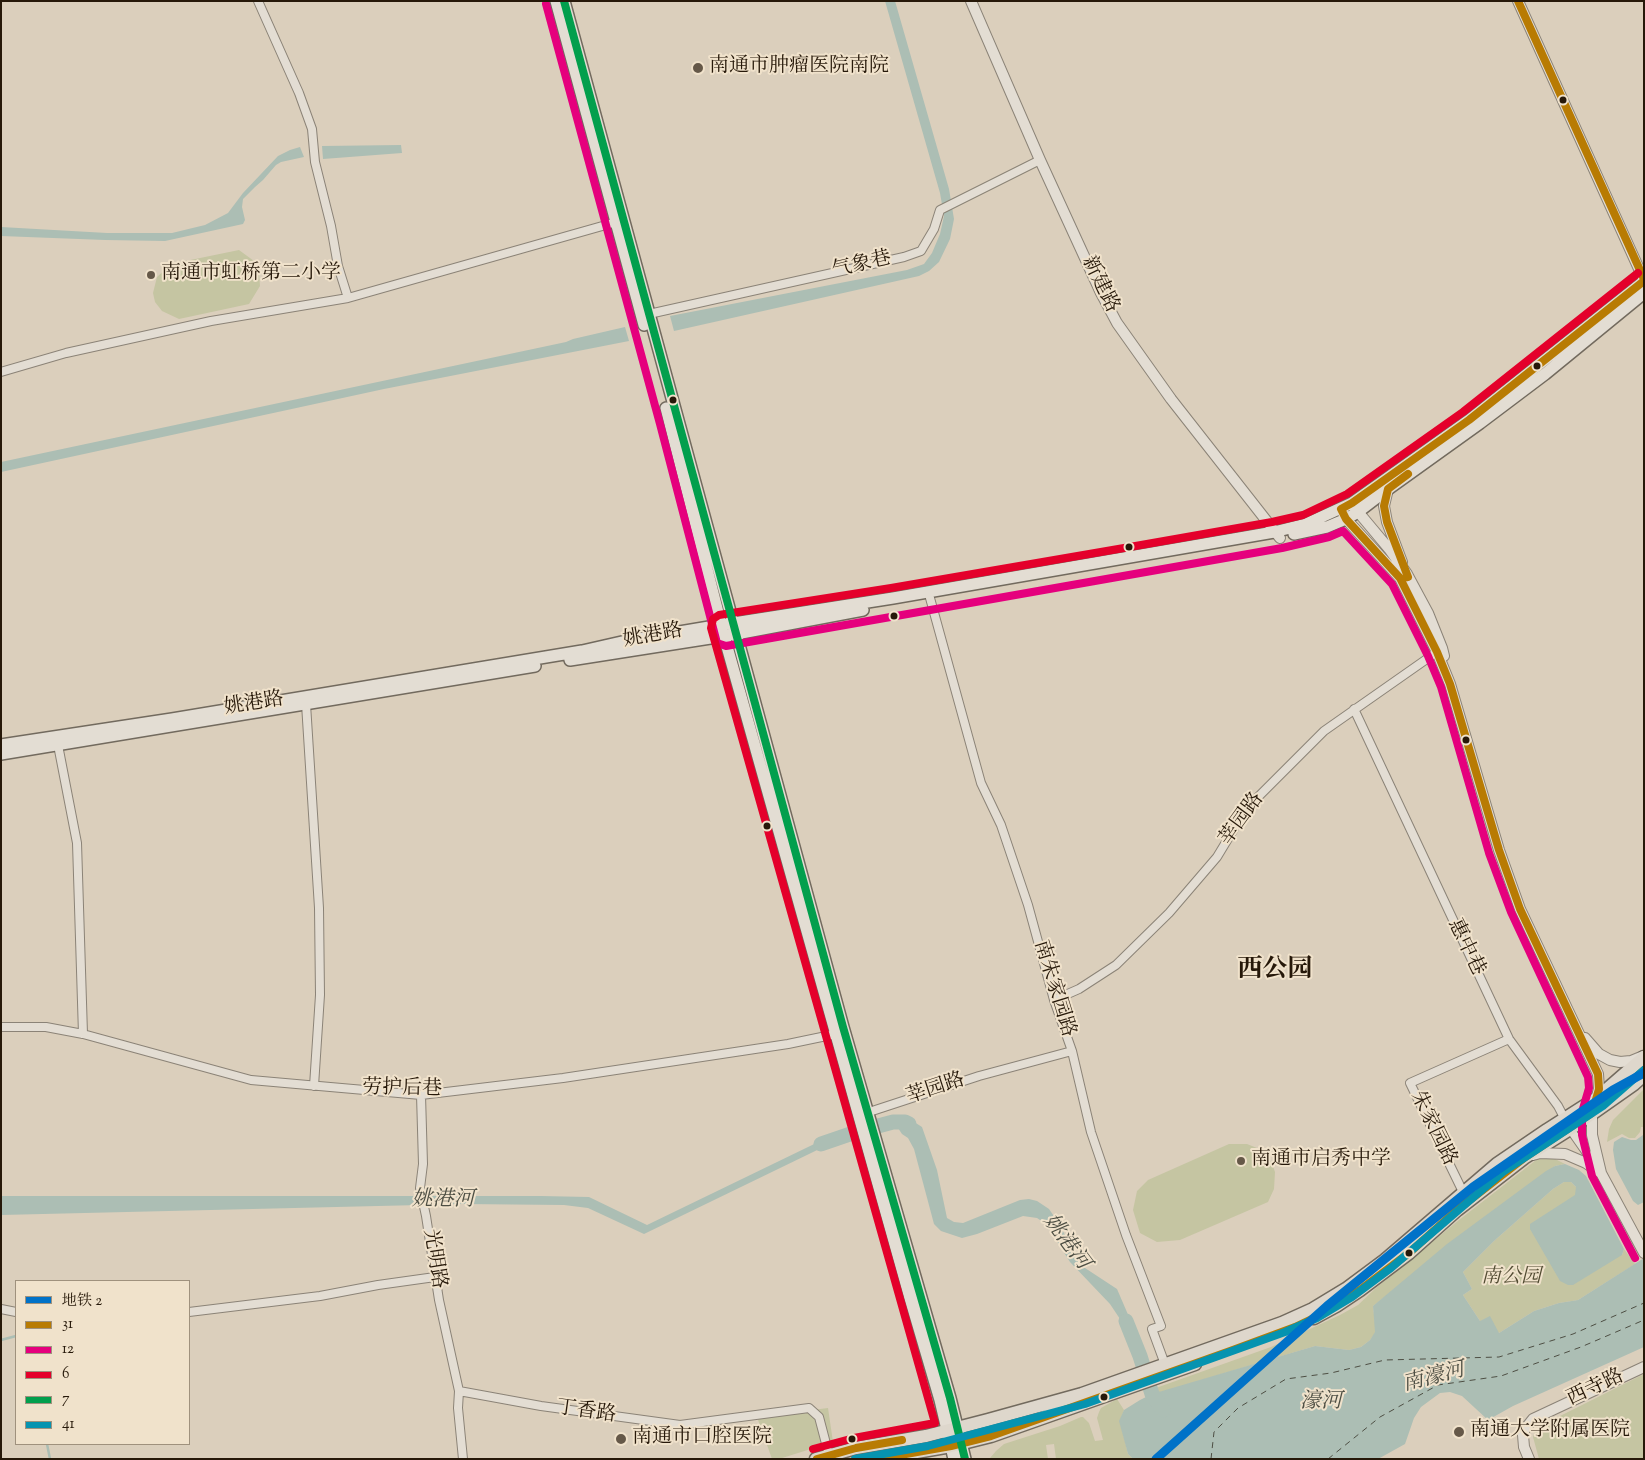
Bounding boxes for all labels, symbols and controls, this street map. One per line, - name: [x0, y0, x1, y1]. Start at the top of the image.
- place label: 南通市肿瘤医院南院: [709, 56, 889, 80]
- marker: 南通市肿瘤医院南院: [691, 61, 705, 75]
- unlabelled marker: [1558, 95, 1568, 105]
- street label: 气象巷: [830, 248, 894, 284]
- street label: 新建路: [1075, 253, 1123, 317]
- place label: 南通市虹桥第二小学: [161, 263, 341, 287]
- marker: 南通市虹桥第二小学: [145, 269, 157, 281]
- unlabelled marker: [1532, 361, 1542, 371]
- unlabelled marker: [668, 395, 678, 405]
- unlabelled marker: [1124, 542, 1134, 552]
- unlabelled marker: [889, 611, 899, 621]
- street label: 姚港路: [621, 620, 685, 654]
- street label: 姚港路: [222, 688, 286, 722]
- unlabelled marker: [1461, 735, 1471, 745]
- street label: 莘园路: [1216, 789, 1270, 851]
- unlabelled marker: [762, 821, 772, 831]
- street label: 惠中巷: [1441, 916, 1489, 980]
- street label: 南朱家园路: [1027, 938, 1079, 1040]
- district label: 西公园: [1238, 957, 1312, 987]
- street label: 莘园路: [904, 1069, 968, 1111]
- street label: 劳护后巷: [362, 1077, 442, 1103]
- street label: 朱家园路: [1404, 1088, 1460, 1170]
- place label: 南通市启秀中学: [1251, 1149, 1391, 1173]
- marker: 南通市启秀中学: [1235, 1155, 1247, 1167]
- water label: 姚港河: [412, 1188, 474, 1214]
- water label: 姚港河: [1036, 1210, 1094, 1276]
- street label: 光明路: [416, 1227, 450, 1291]
- unlabelled marker: [1404, 1248, 1414, 1258]
- park label: 南公园: [1481, 1267, 1541, 1291]
- legend: [15, 1280, 190, 1445]
- text: 地铁 2: [62, 1291, 102, 1312]
- text: 31: [62, 1314, 73, 1335]
- text: 12: [62, 1339, 74, 1360]
- water label: 南濠河: [1400, 1359, 1468, 1399]
- text: 6: [62, 1364, 69, 1385]
- street label: 西寺路: [1564, 1365, 1628, 1413]
- text: 7: [62, 1389, 70, 1410]
- water label: 濠河: [1300, 1390, 1342, 1416]
- unlabelled marker: [1099, 1392, 1109, 1402]
- street label: 丁香路: [555, 1397, 617, 1429]
- text: 41: [62, 1414, 75, 1435]
- place label: 南通大学附属医院: [1470, 1420, 1630, 1444]
- marker: 南通大学附属医院: [1452, 1425, 1466, 1439]
- place label: 南通市口腔医院: [632, 1427, 772, 1451]
- marker: 南通市口腔医院: [614, 1432, 628, 1446]
- unlabelled marker: [847, 1434, 857, 1444]

